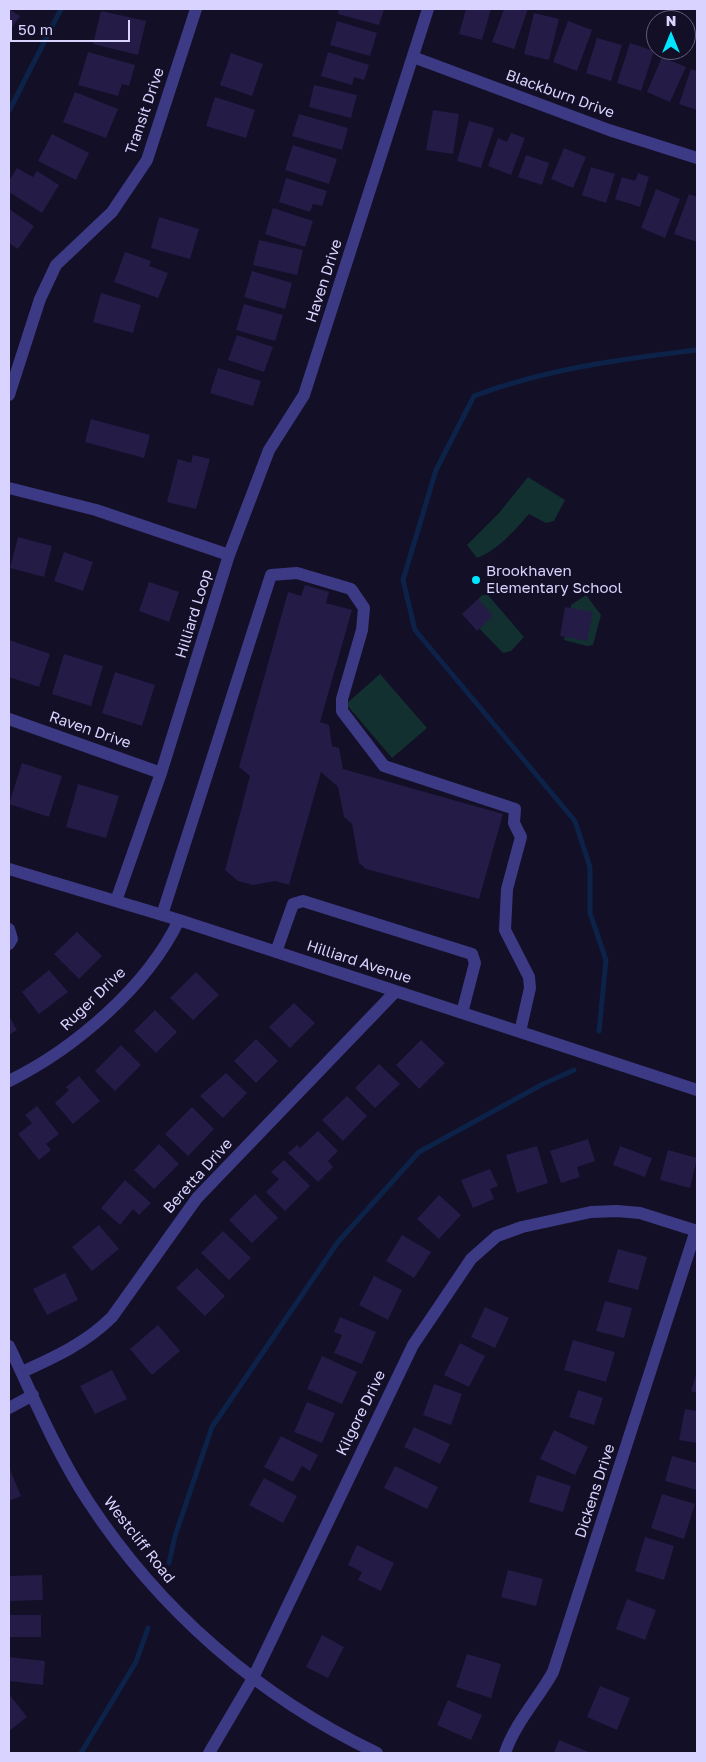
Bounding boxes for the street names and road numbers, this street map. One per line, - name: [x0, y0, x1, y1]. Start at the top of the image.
- street label: Transit Drive: [122, 65, 168, 157]
- street label: Blackburn Drive: [503, 66, 617, 122]
- street label: Haven Drive: [302, 237, 346, 325]
- street label: Hilliard Loop: [172, 567, 216, 661]
- street label: Raven Drive: [47, 708, 133, 752]
- street label: Hilliard Avenue: [304, 937, 414, 987]
- street label: Ruger Drive: [57, 963, 129, 1035]
- street label: Beretta Drive: [160, 1135, 236, 1217]
- street label: Kilgore Drive: [333, 1367, 389, 1459]
- street label: Dickens Drive: [571, 1442, 619, 1540]
- street label: Westcliff Road: [100, 1493, 178, 1587]

